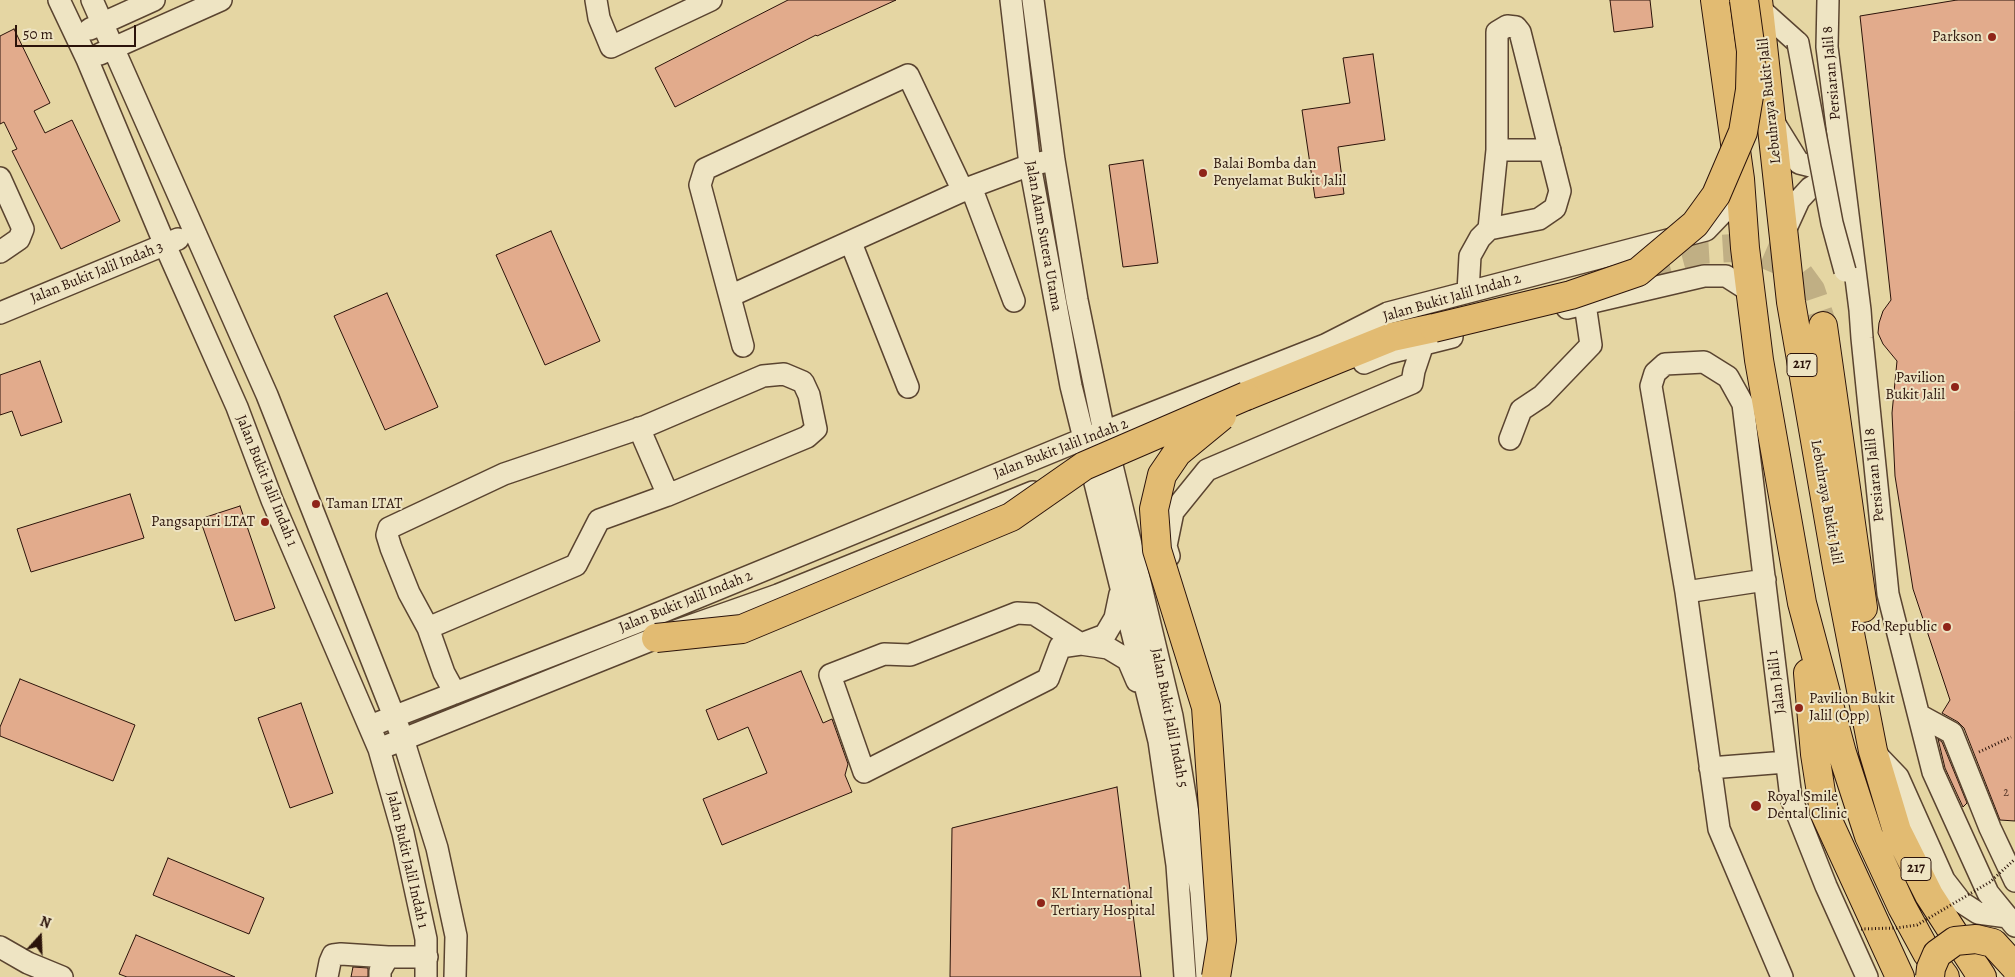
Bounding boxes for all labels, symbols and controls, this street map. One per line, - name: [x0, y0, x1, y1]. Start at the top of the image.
- scale bar: [18, 15, 139, 47]
- text: 50 m: [23, 24, 53, 44]
- street label: Persiaran Jalil 8: [1819, 25, 1845, 121]
- place label: Parkson: [1932, 28, 1982, 46]
- marker: Parkson: [1986, 31, 1998, 43]
- street label: Lebuhraya Bukit Jalil: [1754, 37, 1786, 165]
- place label: Balai Bomba dan Penyelamat Bukit Jalil: [1213, 155, 1346, 190]
- street label: Jalan Alam Sutera Utama: [1021, 159, 1065, 313]
- marker: Balai Bomba dan Penyelamat Bukit Jalil: [1197, 167, 1209, 179]
- street label: Jalan Bukit Jalil Indah 3: [28, 238, 166, 308]
- street label: Jalan Bukit Jalil Indah 2: [1381, 270, 1523, 326]
- road number: 217: [1787, 354, 1817, 376]
- place label: Pavilion Bukit Jalil: [1885, 369, 1945, 404]
- marker: Pavilion Bukit Jalil: [1949, 381, 1961, 393]
- street label: Jalan Bukit Jalil Indah 1: [231, 412, 301, 550]
- street label: Jalan Bukit Jalil Indah 2: [991, 415, 1131, 483]
- street label: Persiaran Jalil 8: [1861, 427, 1889, 523]
- street label: Lebuhraya Bukit Jalil: [1806, 438, 1846, 566]
- place label: Taman LTAT: [326, 495, 402, 513]
- marker: Taman LTAT: [310, 498, 322, 510]
- place label: Pangsapuri LTAT: [151, 513, 255, 531]
- marker: Pangsapuri LTAT: [259, 516, 271, 528]
- street label: Jalan Bukit Jalil Indah 2: [617, 567, 755, 637]
- place label: Food Republic: [1851, 618, 1937, 636]
- marker: Food Republic: [1941, 621, 1953, 633]
- street label: Jalan Bukit Jalil Indah 5: [1147, 647, 1191, 789]
- street label: Jalan Jalil 1: [1764, 649, 1790, 715]
- place label: Pavilion Bukit Jalil (Opp): [1809, 690, 1895, 725]
- marker: Pavilion Bukit Jalil (Opp): [1793, 702, 1805, 714]
- house number: 2: [2003, 786, 2009, 800]
- place label: Royal Smile Dental Clinic: [1767, 788, 1847, 823]
- street label: Jalan Bukit Jalil Indah 1: [382, 789, 432, 931]
- marker: Royal Smile Dental Clinic: [1749, 799, 1763, 813]
- road number: 217: [1901, 858, 1931, 881]
- place label: KL International Tertiary Hospital: [1051, 885, 1155, 920]
- marker: KL International Tertiary Hospital: [1035, 897, 1047, 909]
- north arrow: [15, 912, 65, 962]
- text: N: [37, 912, 53, 933]

